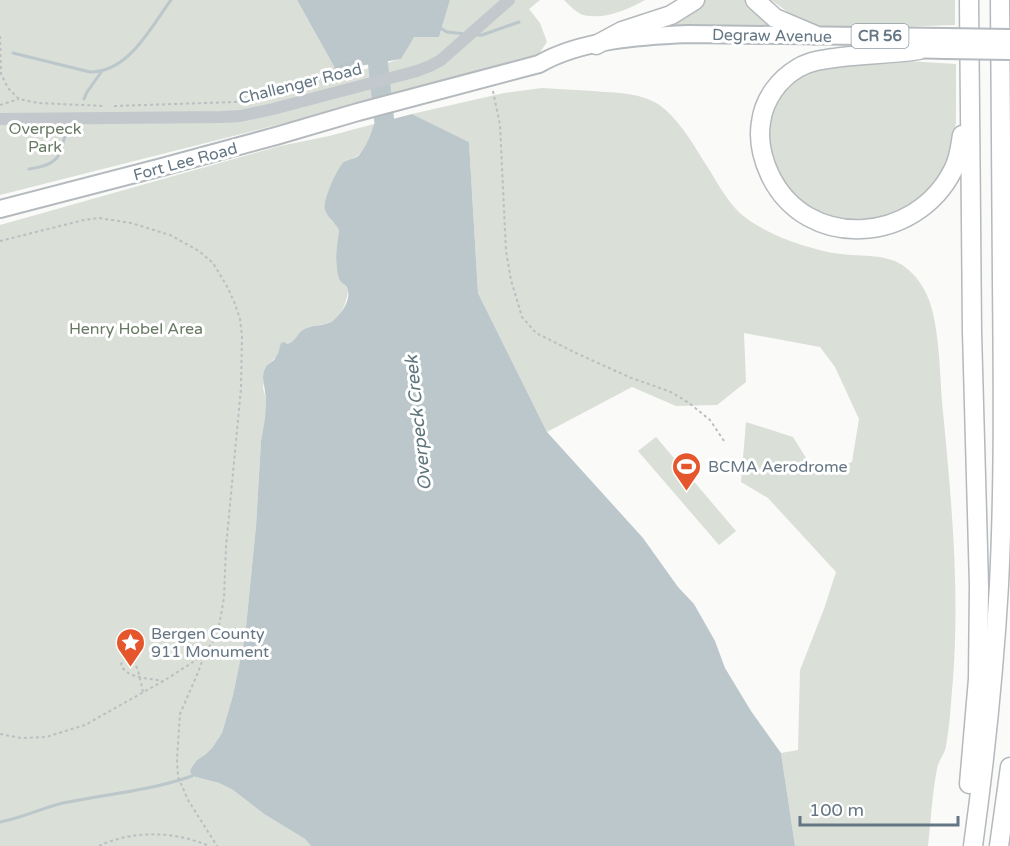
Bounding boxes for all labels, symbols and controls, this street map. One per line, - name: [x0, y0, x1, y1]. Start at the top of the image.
- road number: CR 56: [852, 24, 908, 48]
- street label: Degraw Avenue: [712, 25, 832, 47]
- street label: Challenger Road: [237, 59, 364, 109]
- park label: Overpeck Park: [9, 119, 82, 157]
- street label: Fort Lee Road: [131, 138, 239, 185]
- park label: Henry Hobel Area: [69, 319, 203, 339]
- water label: Overpeck Creek: [400, 353, 436, 492]
- sports icon: BCMA Aerodrome: [671, 450, 703, 492]
- place label: BCMA Aerodrome: [708, 457, 848, 477]
- place label: Bergen County 911 Monument: [151, 624, 269, 662]
- place icon: Bergen County 911 Monument: [114, 626, 146, 668]
- scale bar: [800, 789, 958, 827]
- text: 100 m: [809, 799, 864, 821]

